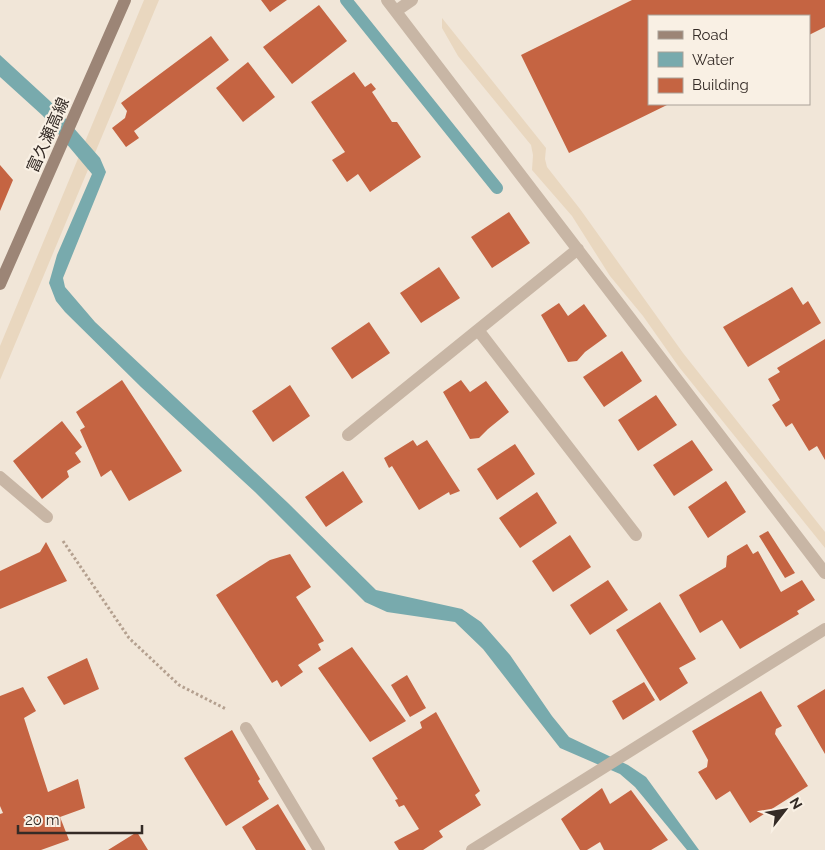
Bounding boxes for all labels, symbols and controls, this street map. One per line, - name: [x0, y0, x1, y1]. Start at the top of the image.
- legend: [648, 15, 810, 105]
- text: Road: [692, 26, 728, 44]
- text: Water: [692, 51, 735, 69]
- text: Building: [692, 76, 749, 94]
- street label: 富久瀬高線: [23, 95, 73, 175]
- north arrow: [760, 785, 810, 835]
- text: N: [787, 795, 806, 812]
- scale bar: [18, 802, 141, 834]
- text: 20 m: [25, 811, 60, 829]

